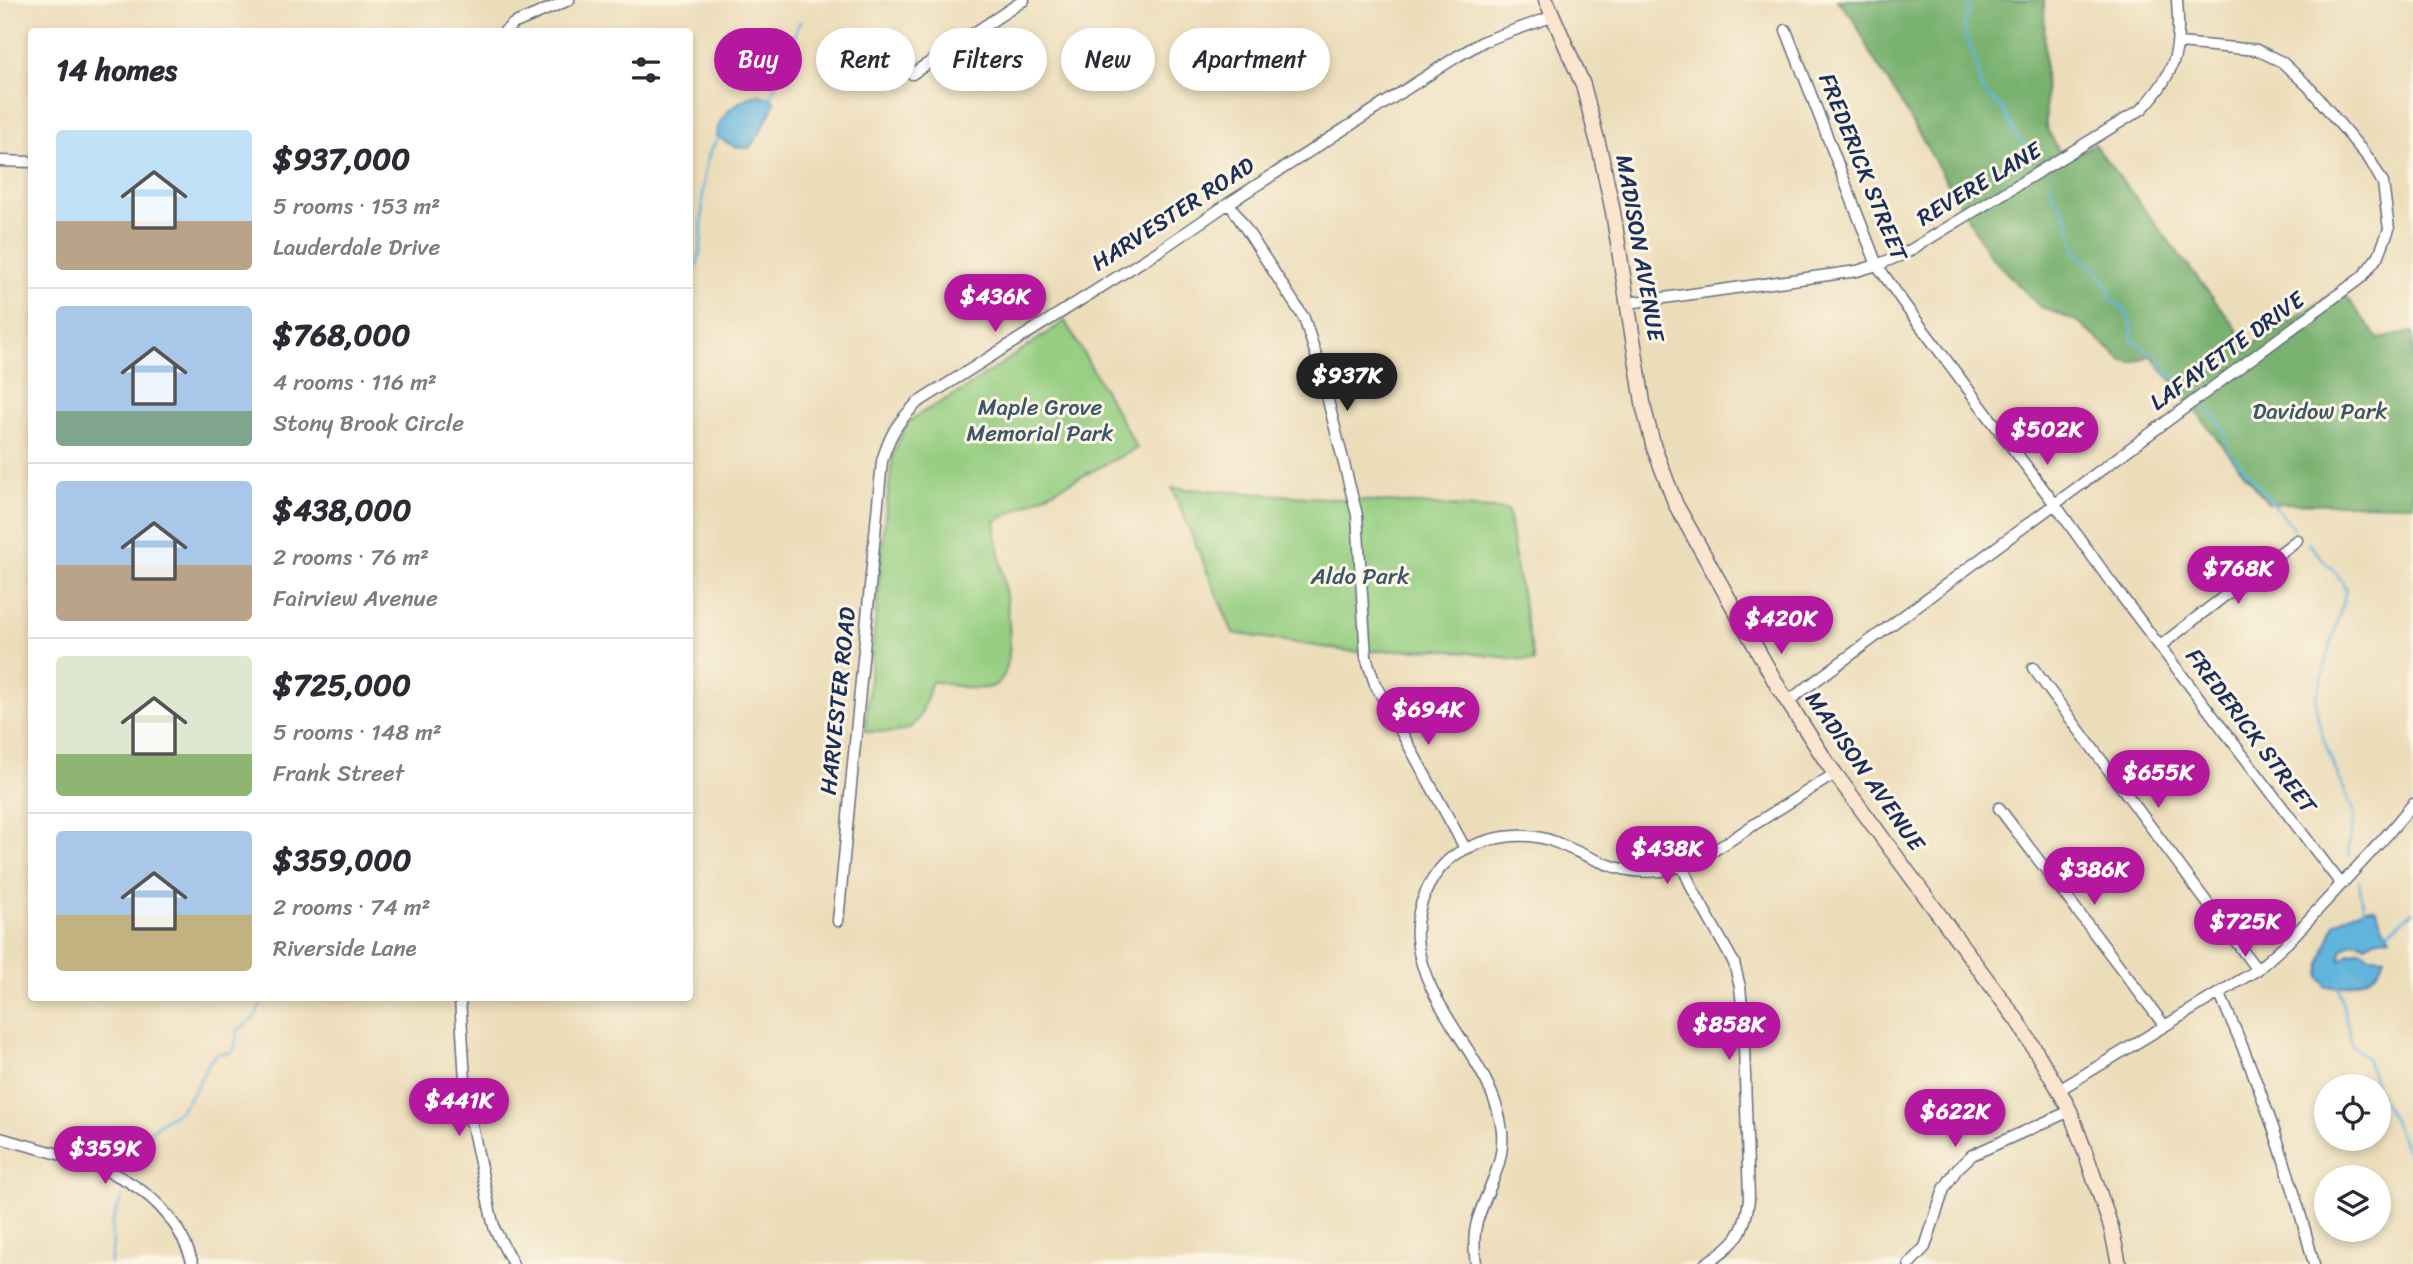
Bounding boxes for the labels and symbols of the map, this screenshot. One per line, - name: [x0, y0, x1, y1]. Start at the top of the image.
- street label: FREDERICK STREET: [1807, 67, 1920, 268]
- street label: REVERE LANE: [1908, 130, 2051, 238]
- street label: HARVESTER ROAD: [1083, 145, 1263, 283]
- street label: MADISON AVENUE: [1603, 151, 1677, 346]
- pin: $436K: [946, 274, 1044, 334]
- street label: LAFAYETTE DRIVE: [2141, 280, 2314, 422]
- pin: $937K: [1298, 354, 1396, 413]
- park label: Maple Grove Memorial Park: [967, 387, 1113, 454]
- park label: Davidow Park: [2253, 391, 2387, 432]
- pin: $502K: [1998, 407, 2096, 467]
- pin: $768K: [2189, 546, 2287, 606]
- park label: Aldo Park: [1310, 556, 1410, 597]
- pin: $420K: [1732, 596, 1830, 656]
- street label: HARVESTER ROAD: [808, 605, 868, 797]
- street label: FREDERICK STREET: [2175, 639, 2328, 824]
- street label: MADISON AVENUE: [1794, 682, 1937, 861]
- pin: $694K: [1379, 688, 1477, 747]
- pin: $655K: [2109, 750, 2207, 810]
- pin: $438K: [1618, 826, 1716, 886]
- pin: $386K: [2045, 848, 2143, 907]
- pin: $725K: [2196, 900, 2294, 959]
- pin: $858K: [1680, 1002, 1778, 1062]
- pin: $441K: [410, 1078, 508, 1138]
- pin: $622K: [1906, 1090, 2004, 1149]
- pin: $359K: [56, 1126, 154, 1186]

